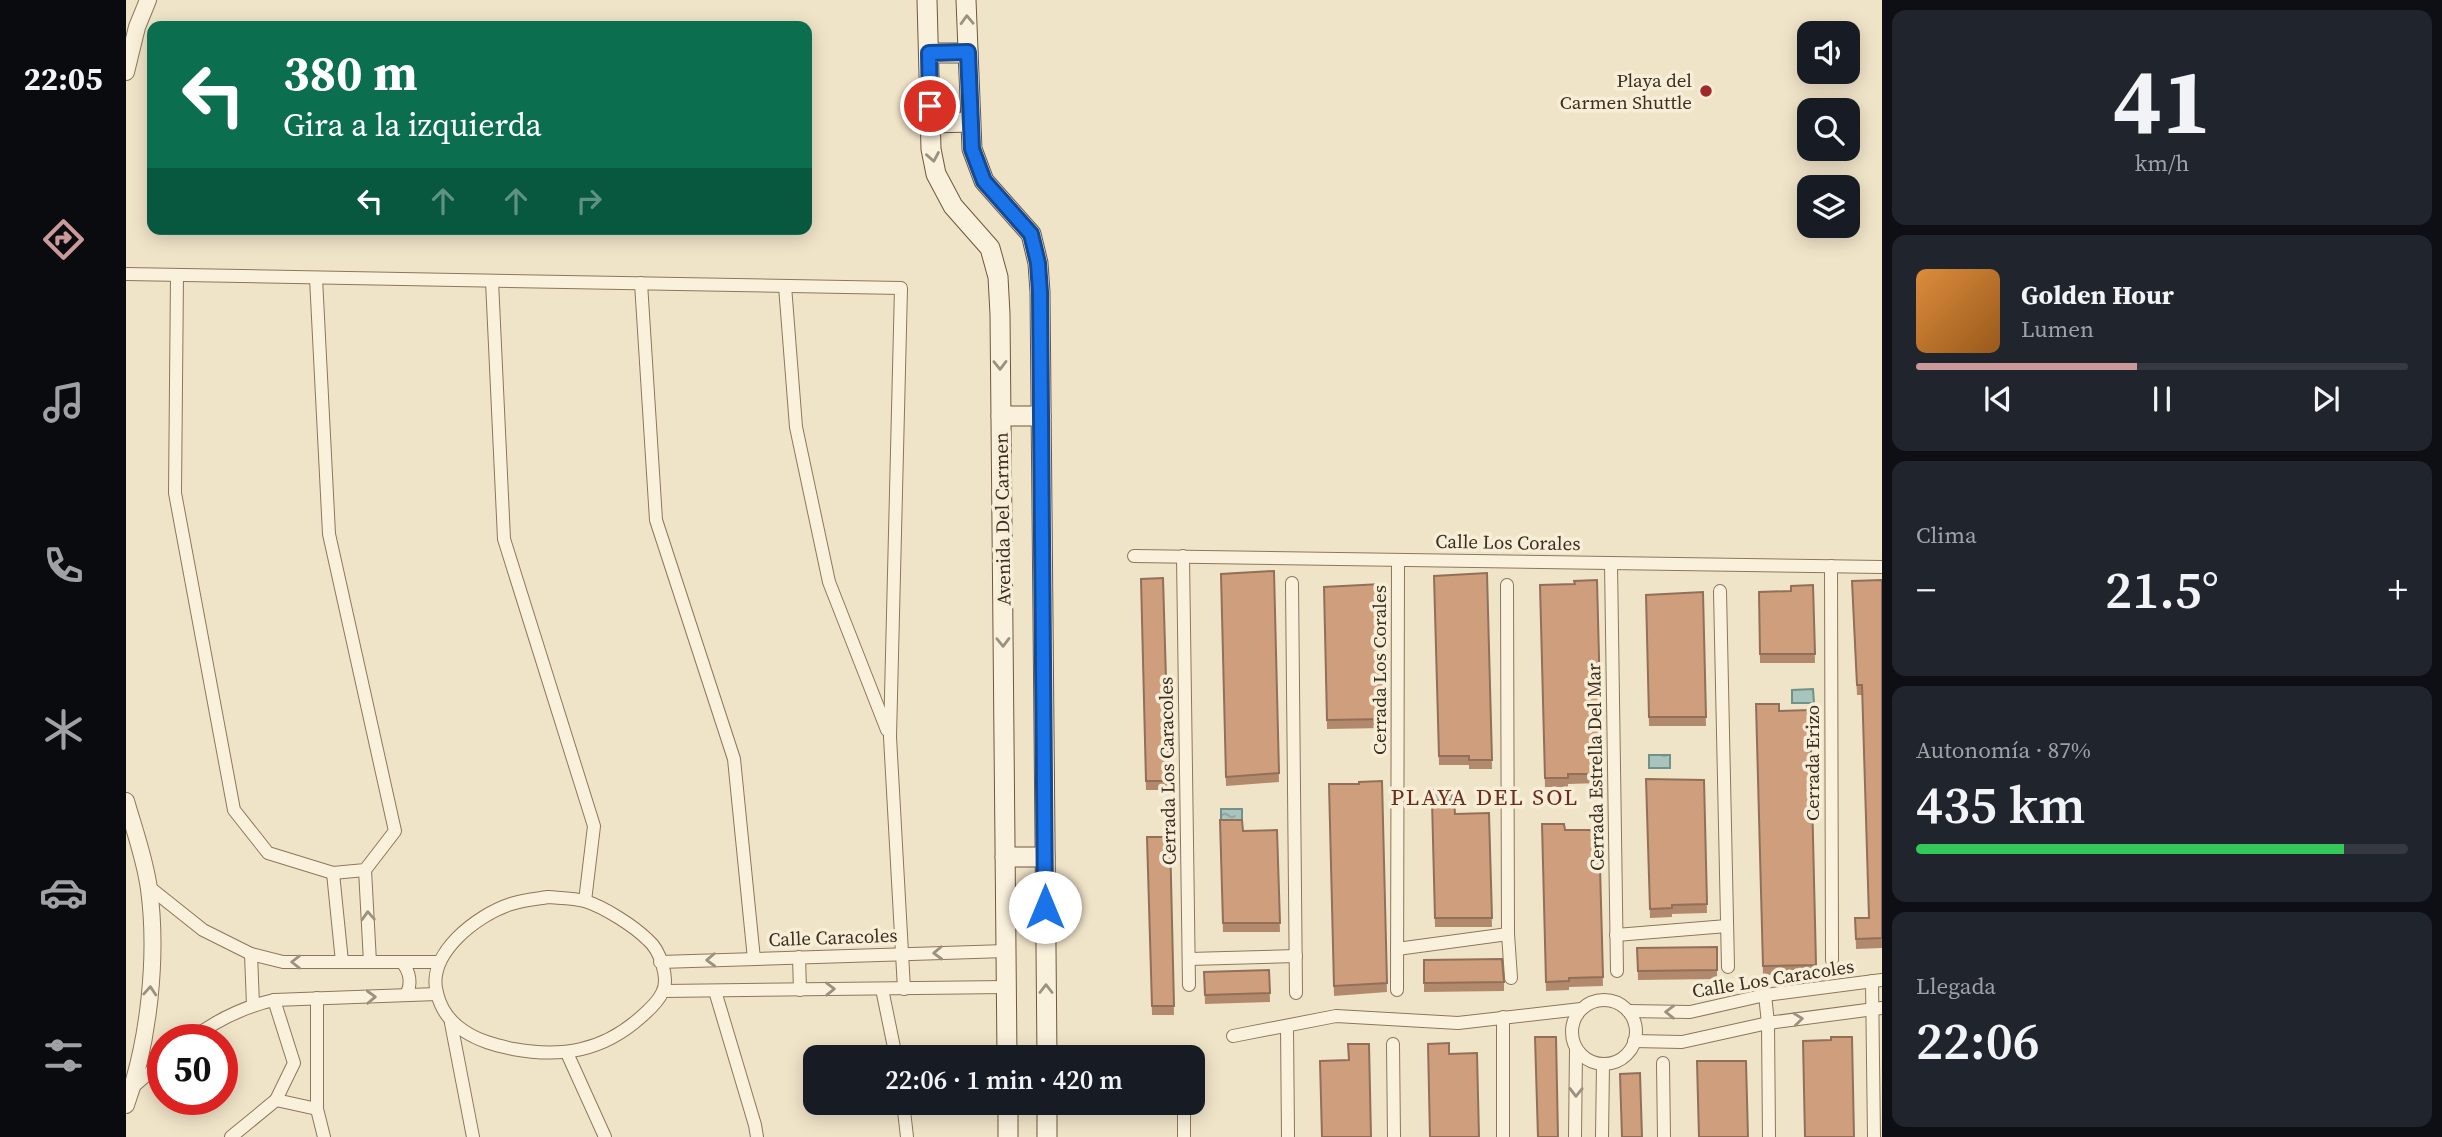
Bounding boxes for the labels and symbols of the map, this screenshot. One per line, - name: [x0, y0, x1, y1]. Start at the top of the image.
- one-way arrow: [959, 14, 974, 25]
- place label: Playa del Carmen Shuttle: [1560, 67, 1692, 115]
- pin: [900, 76, 960, 136]
- marker: Playa del Carmen Shuttle: [1698, 83, 1714, 99]
- one-way arrow: [925, 151, 940, 163]
- one-way arrow: [992, 360, 1008, 371]
- street label: Avenida Del Carmen: [987, 432, 1017, 606]
- street label: Calle Los Corales: [1435, 528, 1581, 556]
- street label: Cerrada Los Corales: [1366, 585, 1392, 755]
- one-way arrow: [995, 637, 1011, 647]
- street label: Cerrada Estrella Del Mar: [1580, 663, 1610, 871]
- street label: Cerrada Los Caracoles: [1152, 677, 1182, 865]
- street label: Cerrada Erizo: [1799, 705, 1825, 821]
- district label: PLAYA DEL SOL: [1390, 781, 1580, 813]
- position arrow: [1008, 870, 1082, 944]
- one-way arrow: [361, 910, 376, 921]
- street label: Calle Caracoles: [768, 922, 898, 952]
- one-way arrow: [932, 945, 943, 960]
- street label: Calle Los Caracoles: [1690, 952, 1856, 1004]
- one-way arrow: [705, 953, 716, 968]
- one-way arrow: [290, 954, 301, 970]
- one-way arrow: [825, 982, 836, 997]
- one-way arrow: [1038, 983, 1054, 994]
- one-way arrow: [142, 985, 157, 996]
- one-way arrow: [366, 989, 377, 1004]
- one-way arrow: [1664, 1004, 1674, 1020]
- one-way arrow: [1792, 1011, 1804, 1026]
- speed limit sign: 50: [147, 1024, 238, 1115]
- one-way arrow: [1568, 1088, 1584, 1098]

